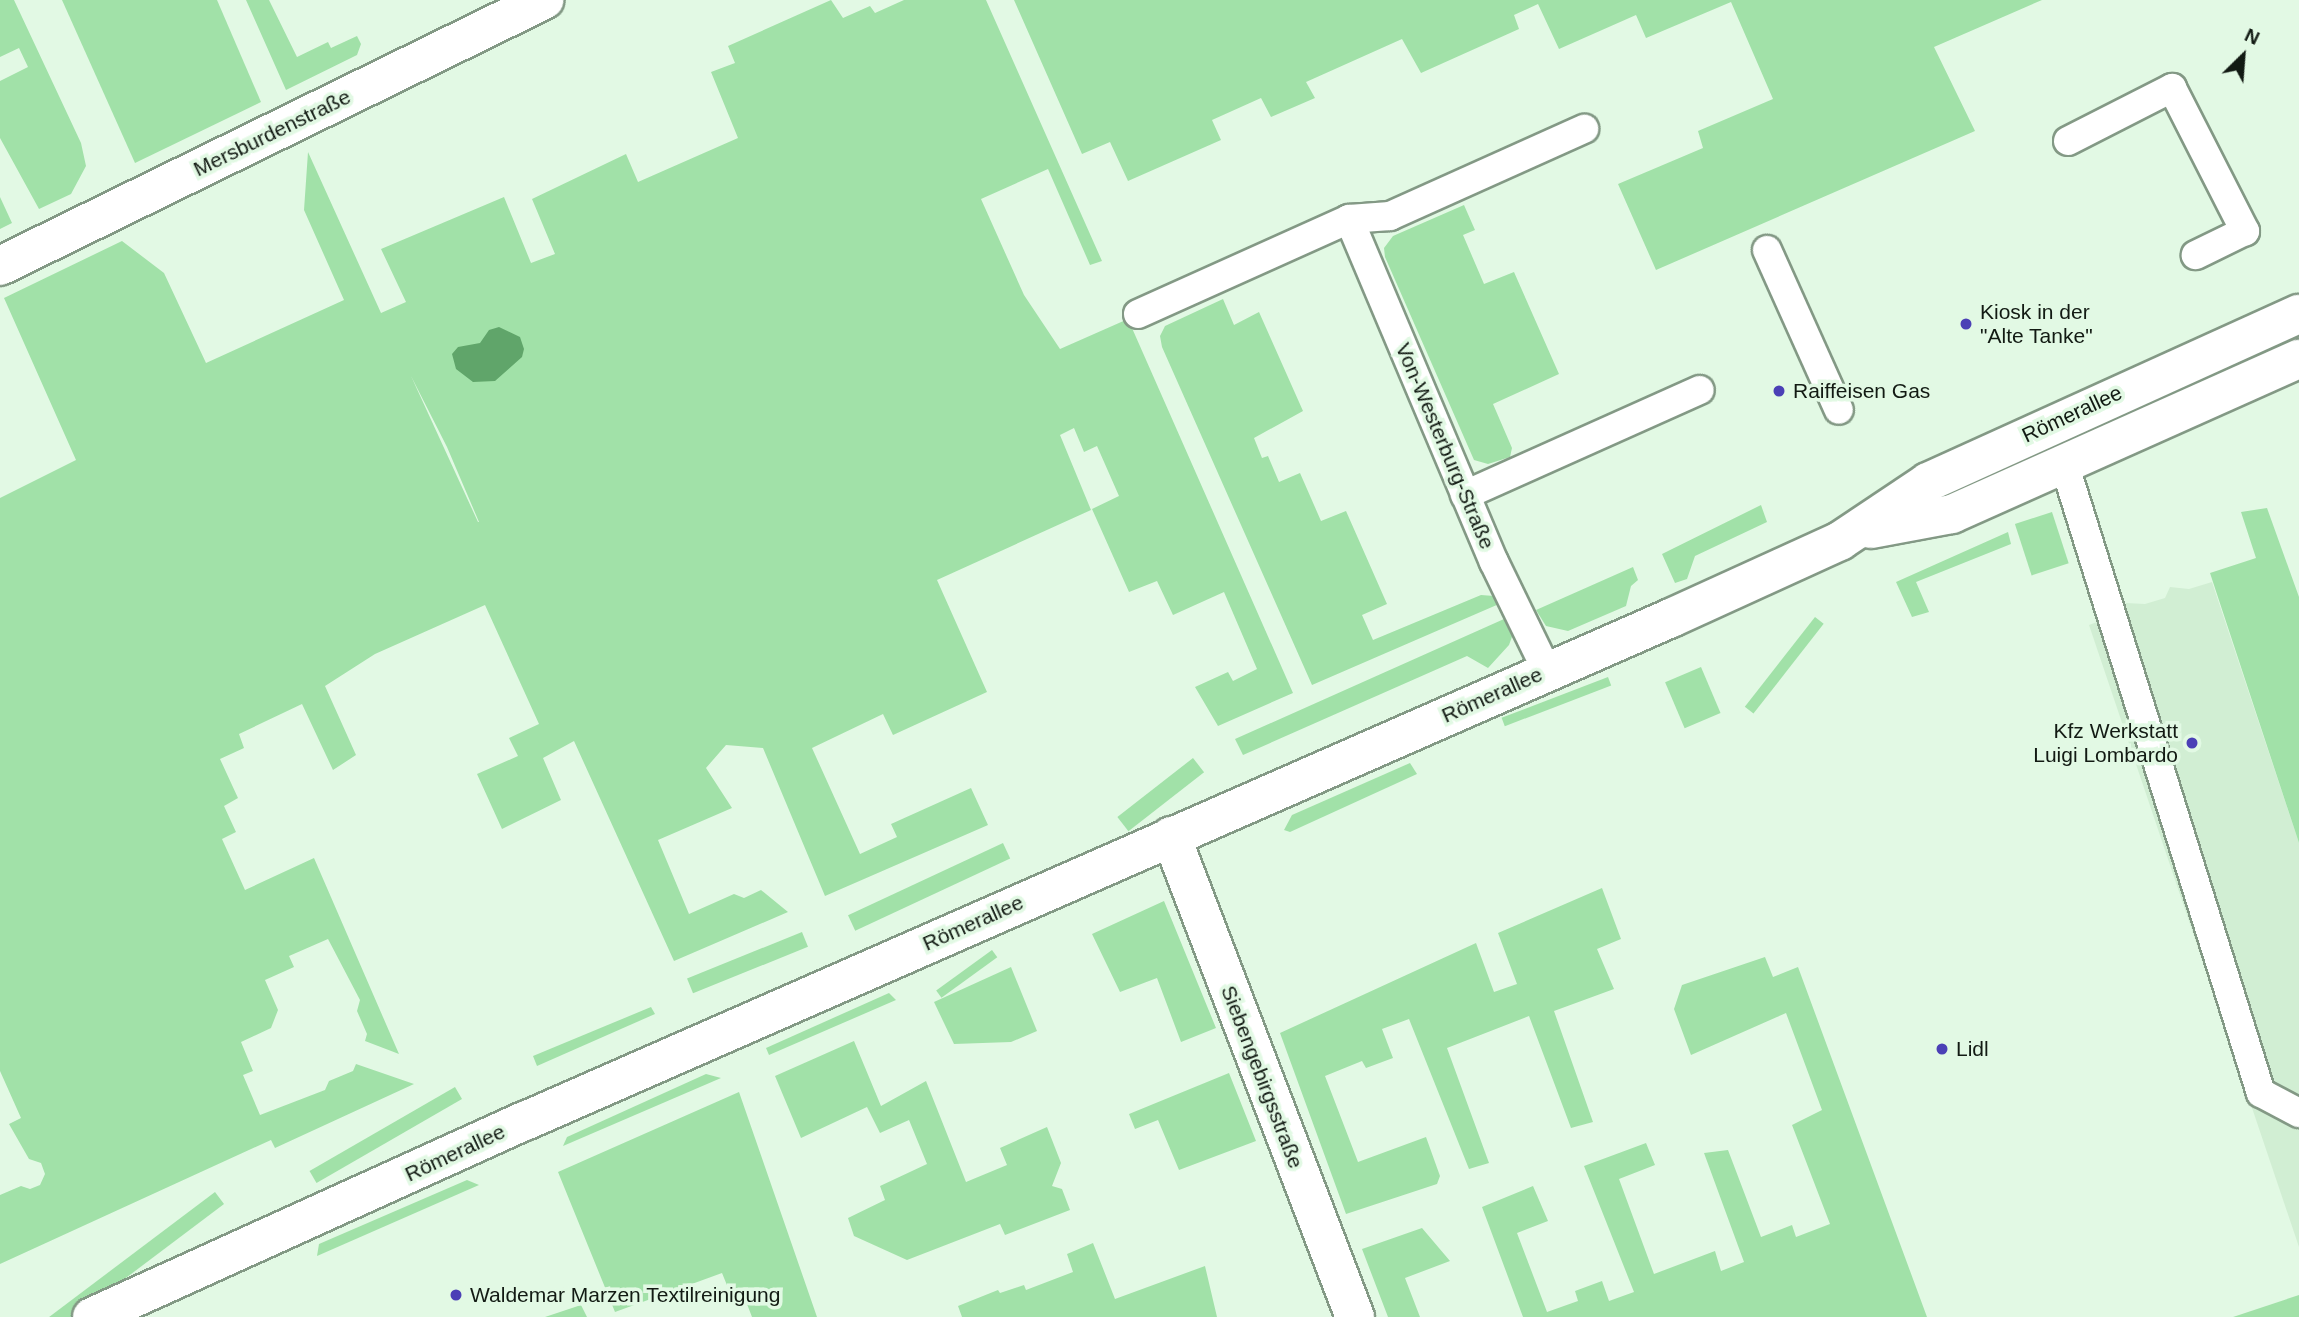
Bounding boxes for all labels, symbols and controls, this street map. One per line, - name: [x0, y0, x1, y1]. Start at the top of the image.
- north arrow: [2208, 21, 2278, 91]
- text: N: [2241, 24, 2263, 49]
- street label: Mersburdenstraße: [189, 84, 355, 182]
- place label: Kiosk in der "Alte Tanke": [1980, 299, 2093, 349]
- marker: Kiosk in der "Alte Tanke": [1958, 316, 1974, 332]
- street label: Von-Westerburg-Straße: [1390, 339, 1500, 553]
- place label: Raiffeisen Gas: [1793, 378, 1930, 404]
- street label: Römerallee: [2018, 380, 2126, 448]
- marker: Raiffeisen Gas: [1771, 383, 1787, 399]
- street label: Römerallee: [1438, 662, 1546, 728]
- place label: Kfz Werkstatt Luigi Lombardo: [2033, 718, 2178, 768]
- marker: Kfz Werkstatt Luigi Lombardo: [2184, 735, 2200, 751]
- street label: Römerallee: [919, 890, 1027, 956]
- street label: Siebengebirgsstraße: [1216, 982, 1308, 1172]
- place label: Lidl: [1956, 1036, 1989, 1062]
- marker: Lidl: [1934, 1041, 1950, 1057]
- street label: Römerallee: [401, 1119, 509, 1187]
- place label: Waldemar Marzen Textilreinigung: [470, 1282, 781, 1308]
- marker: Waldemar Marzen Textilreinigung: [448, 1287, 464, 1303]

